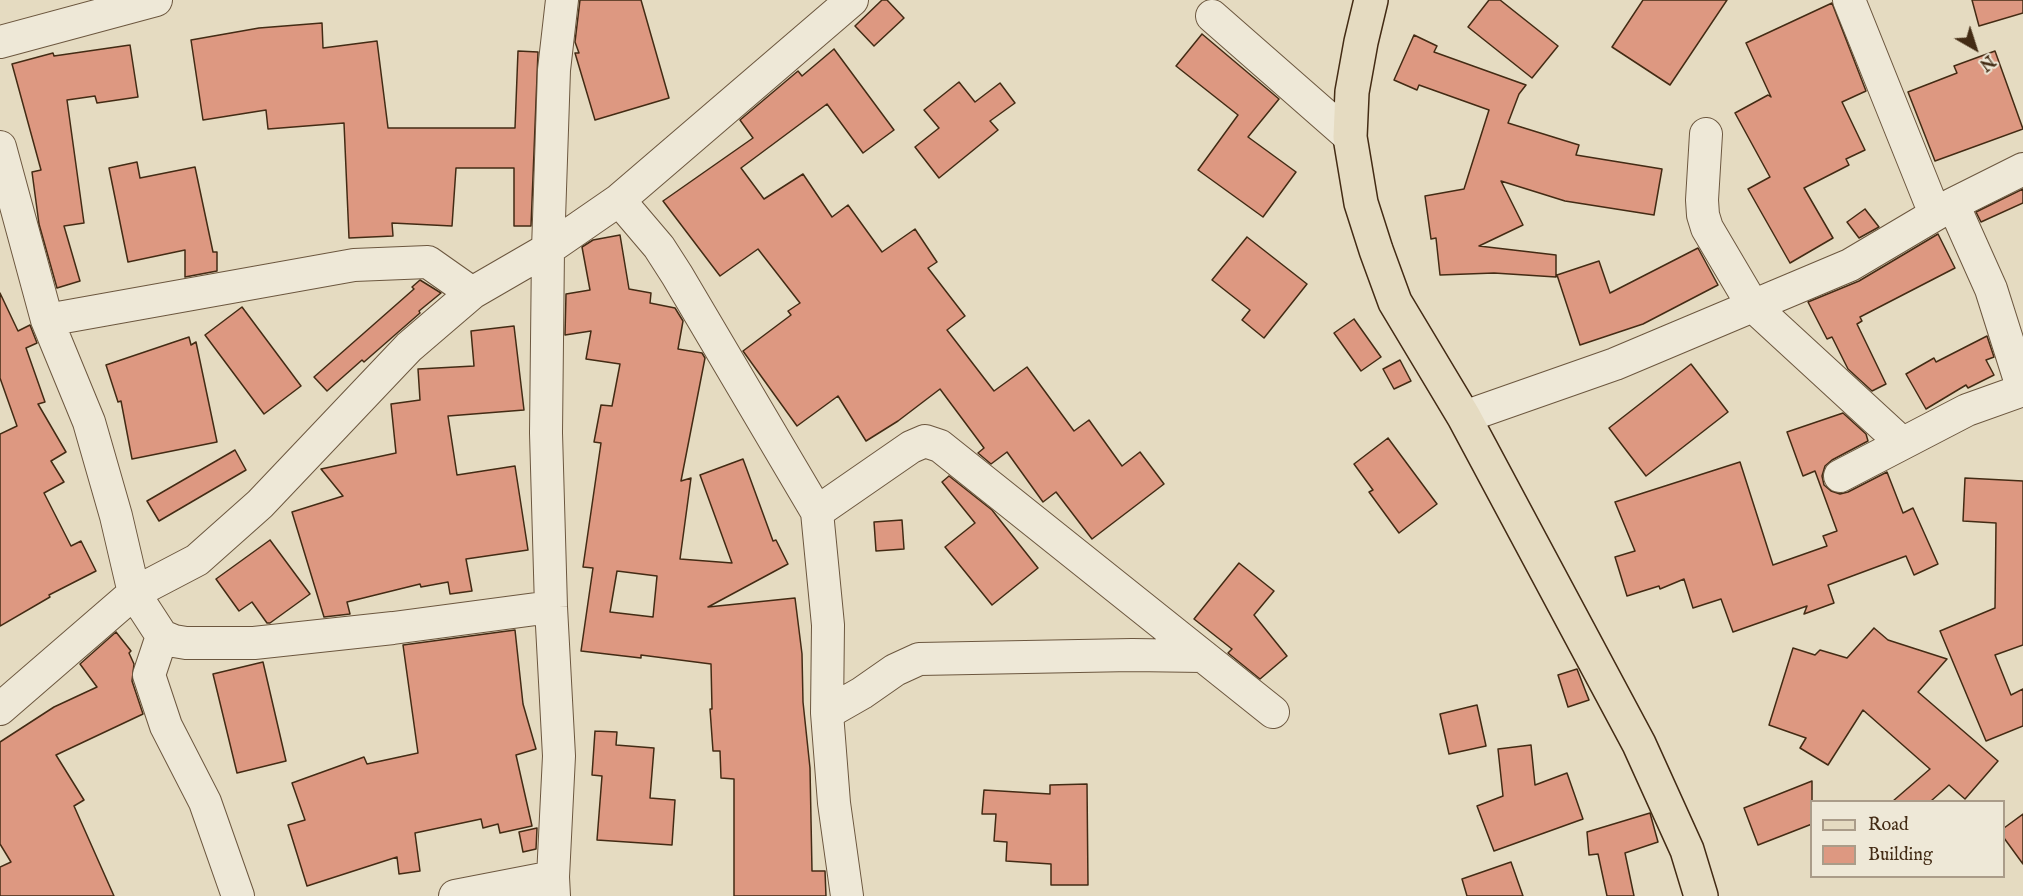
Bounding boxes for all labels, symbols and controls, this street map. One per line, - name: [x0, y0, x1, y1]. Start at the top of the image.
- north arrow: [1945, 18, 2005, 78]
- text: N: [1975, 50, 1998, 74]
- legend: [1810, 800, 2005, 878]
- text: Road: [1868, 814, 1909, 837]
- text: Building: [1868, 844, 1933, 867]

